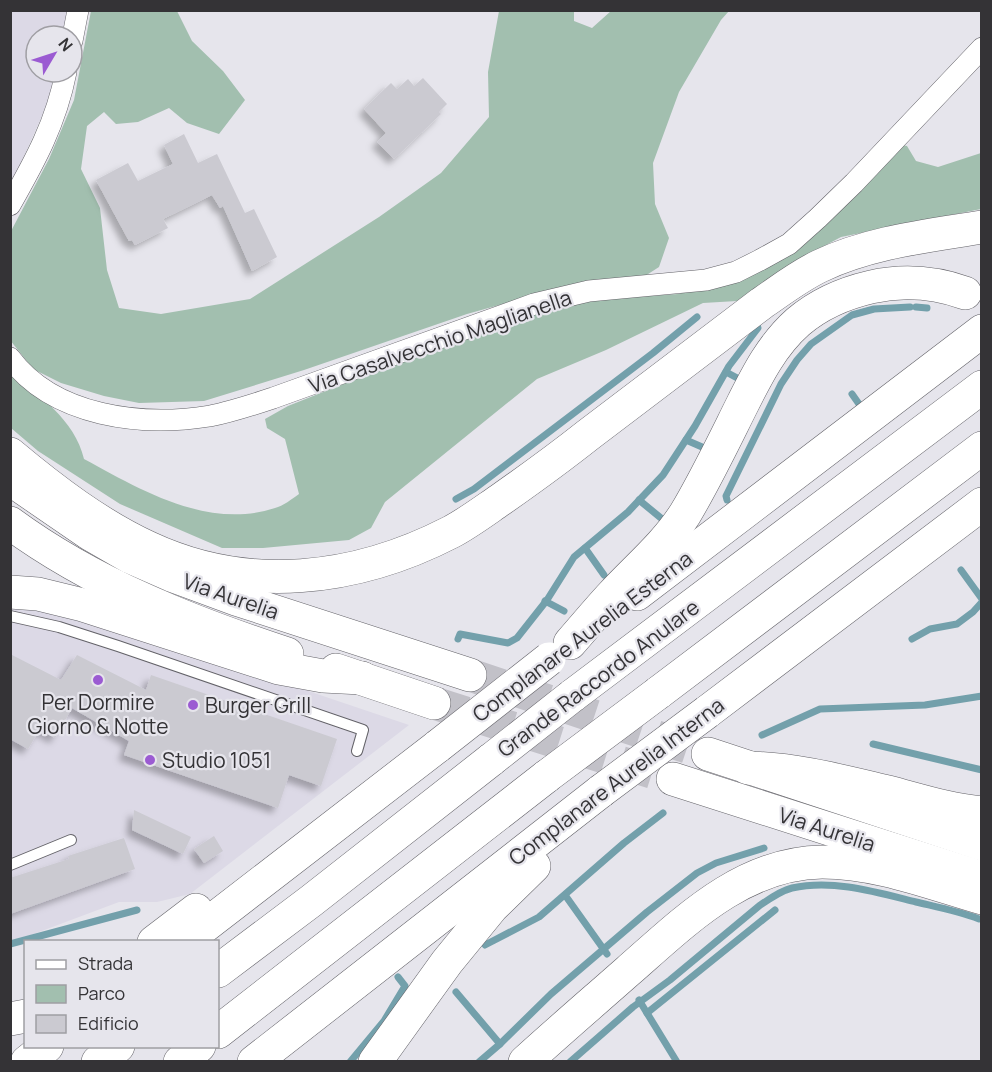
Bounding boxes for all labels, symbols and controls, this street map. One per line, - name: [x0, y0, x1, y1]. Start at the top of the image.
- north arrow: [24, 24, 84, 84]
- text: N: [53, 33, 78, 56]
- street label: Via Casalvecchio Maglianella: [305, 283, 575, 399]
- street label: Complanare Aurelia Esterna: [466, 544, 698, 728]
- street label: Via Aurelia: [179, 566, 283, 626]
- street label: Grande Raccordo Anulare: [491, 593, 705, 763]
- marker: Per Dormire Giorno & Notte: [91, 673, 105, 687]
- place label: Per Dormire Giorno & Notte: [27, 688, 169, 740]
- place label: Burger Grill: [205, 691, 311, 719]
- street label: Complanare Aurelia Interna: [503, 691, 729, 871]
- marker: Burger Grill: [186, 698, 200, 712]
- place label: Studio 1051: [162, 746, 271, 774]
- marker: Studio 1051: [143, 753, 157, 767]
- street label: Via Aurelia: [775, 800, 879, 858]
- legend: [24, 940, 219, 1048]
- text: Strada: [78, 951, 133, 975]
- text: Parco: [78, 981, 125, 1005]
- text: Edificio: [78, 1011, 139, 1035]

